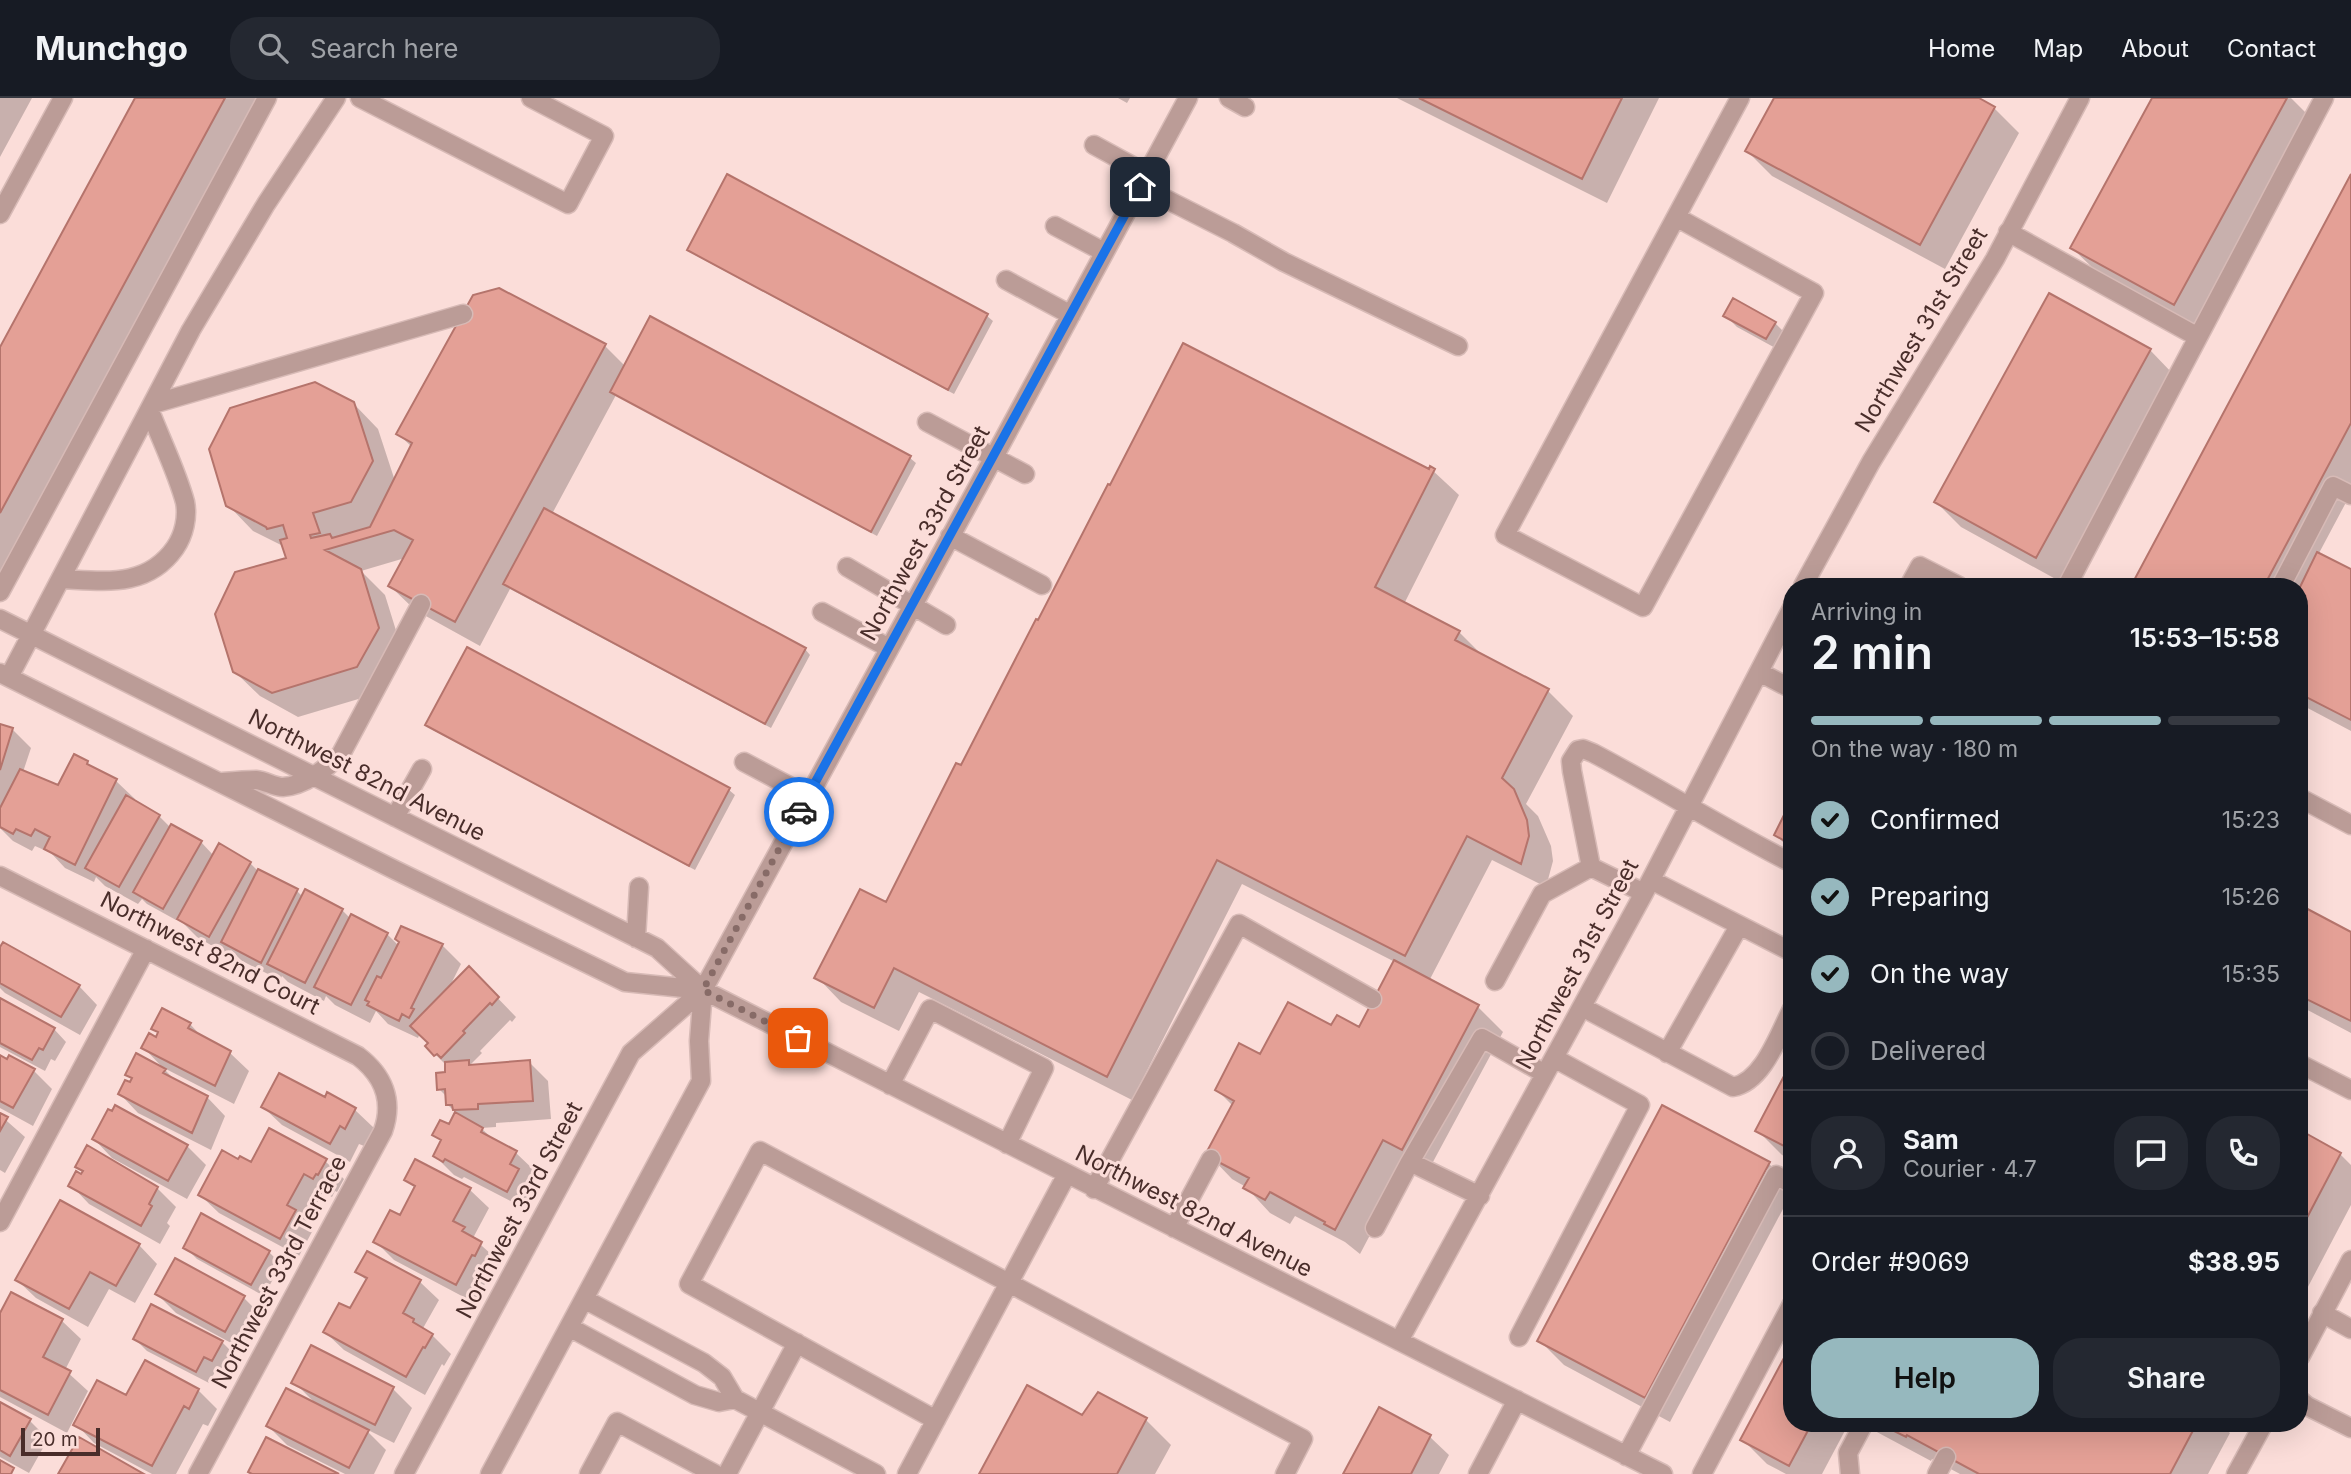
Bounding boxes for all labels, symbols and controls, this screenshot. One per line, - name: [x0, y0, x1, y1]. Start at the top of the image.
- search box: [230, 17, 720, 80]
- text: Munchgo: [35, 28, 188, 68]
- icon: search: [254, 29, 292, 67]
- text: Search here: [310, 33, 459, 64]
- text: Home: [1928, 34, 1995, 63]
- text: Map: [2033, 34, 2083, 63]
- text: About: [2121, 34, 2189, 63]
- text: Contact: [2227, 34, 2316, 63]
- pin: [1110, 157, 1170, 217]
- icon: home: [1121, 168, 1159, 206]
- street label: Northwest 31st Street: [1849, 222, 1993, 437]
- street label: Northwest 33rd Street: [854, 420, 996, 645]
- text: Arriving in: [1811, 598, 1922, 626]
- text: 15:53–15:58: [2130, 622, 2280, 653]
- text: 2 min: [1811, 624, 1933, 680]
- street label: Northwest 82nd Avenue: [244, 703, 490, 847]
- text: On the way · 180 m: [1811, 735, 2018, 763]
- courier: [764, 777, 834, 847]
- icon: car: [780, 793, 818, 831]
- icon: check: [1811, 801, 1849, 839]
- text: Confirmed: [1870, 804, 2000, 835]
- text: 15:23: [2222, 806, 2280, 834]
- street label: Northwest 31st Street: [1510, 854, 1644, 1074]
- icon: check: [1811, 878, 1849, 916]
- text: Preparing: [1870, 881, 1990, 912]
- text: 15:26: [2222, 883, 2280, 911]
- street label: Northwest 82nd Court: [96, 886, 325, 1021]
- icon: check: [1811, 955, 1849, 993]
- text: On the way: [1870, 958, 2009, 989]
- text: 15:35: [2222, 960, 2280, 988]
- pin: [768, 1008, 828, 1068]
- icon: bag: [779, 1019, 817, 1057]
- text: Delivered: [1870, 1035, 1986, 1066]
- street label: Northwest 33rd Street: [450, 1096, 588, 1323]
- button: person: [1811, 1116, 1885, 1190]
- button: chat: [2114, 1116, 2188, 1190]
- button: phone: [2206, 1116, 2280, 1190]
- text: Sam: [1903, 1124, 1959, 1155]
- street label: Northwest 82nd Avenue: [1071, 1139, 1317, 1283]
- street label: Northwest 33rd Terrace: [206, 1151, 352, 1393]
- text: Courier · 4.7: [1903, 1155, 2037, 1183]
- text: Order #9069: [1811, 1246, 1970, 1277]
- text: $38.95: [2188, 1246, 2280, 1277]
- button: Help: [1811, 1338, 2039, 1418]
- button: Share: [2053, 1338, 2280, 1418]
- scale bar: [21, 1425, 100, 1457]
- text: 20 m: [32, 1428, 78, 1451]

